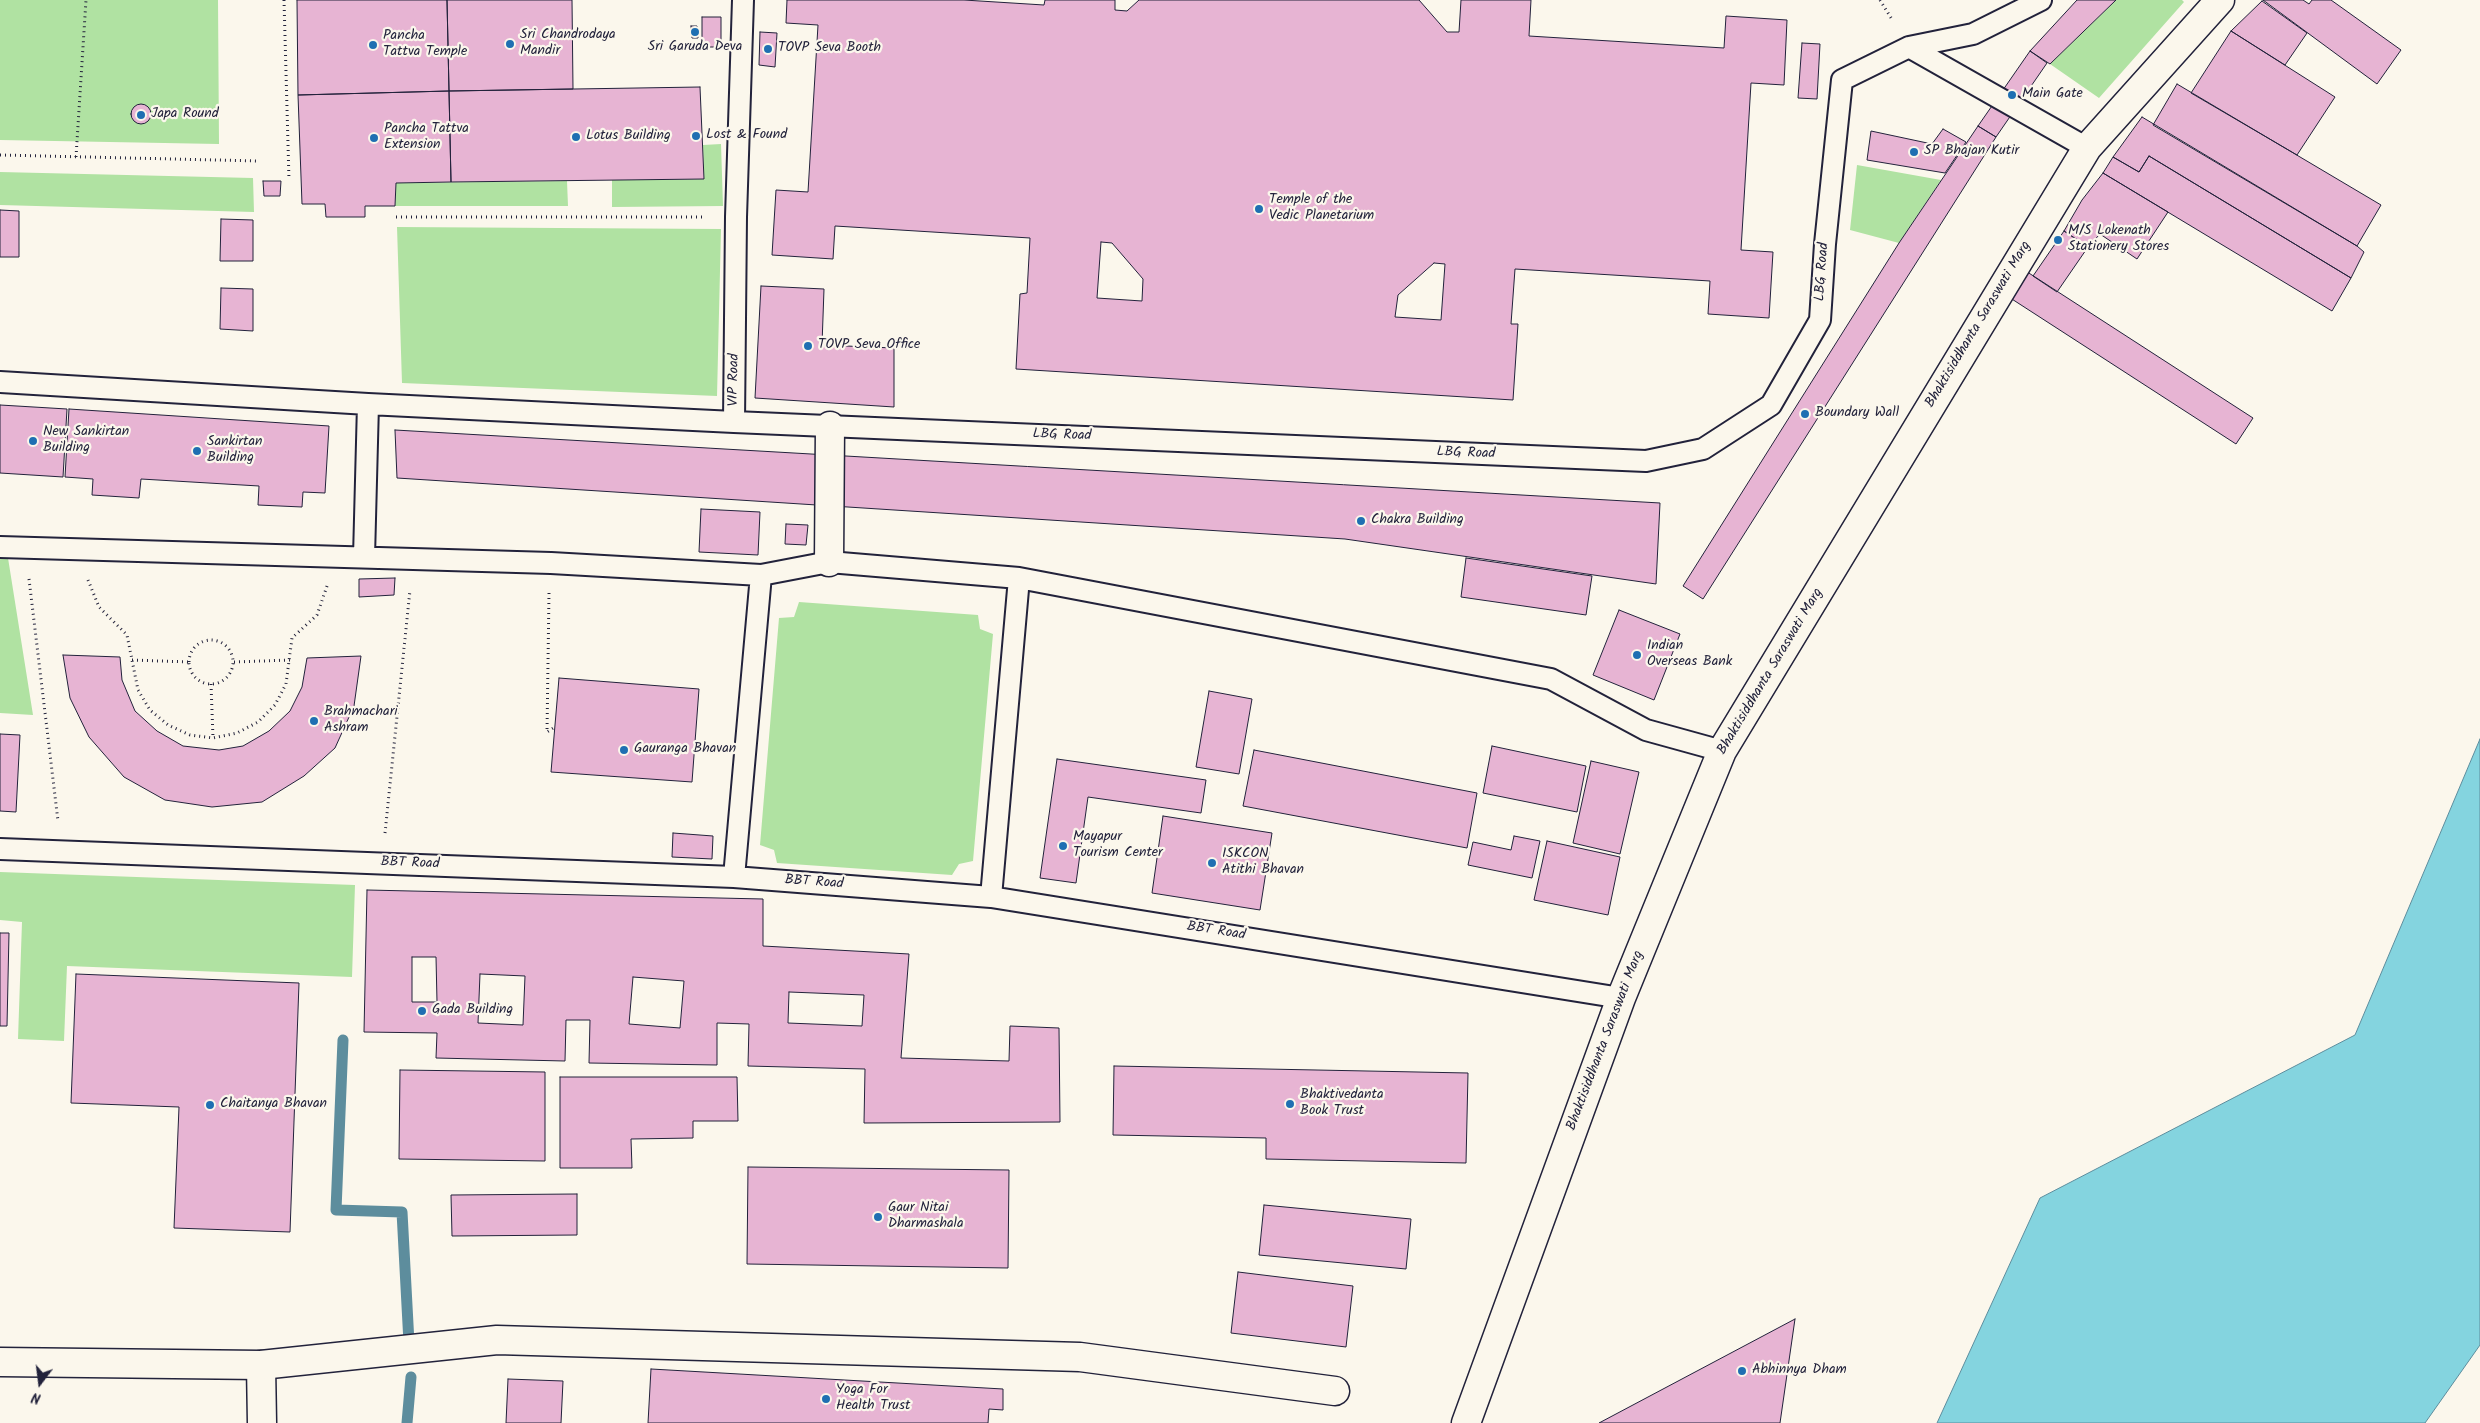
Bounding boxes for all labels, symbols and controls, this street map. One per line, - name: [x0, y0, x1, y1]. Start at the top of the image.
- marker: Sri Garuda Deva: [689, 26, 701, 38]
- place label: Sri Chandrodaya Mandir: [520, 28, 616, 60]
- place label: Pancha Tattva Temple: [383, 29, 467, 62]
- marker: Sri Chandrodaya Mandir: [504, 38, 516, 50]
- marker: Pancha Tattva Temple: [367, 39, 379, 51]
- place label: Sri Garuda Deva: [648, 40, 742, 56]
- place label: TOVP Seva Booth: [778, 41, 881, 57]
- marker: TOVP Seva Booth: [762, 43, 774, 55]
- place label: Main Gate: [2022, 87, 2083, 103]
- marker: Main Gate: [2006, 89, 2018, 101]
- place label: Japa Round: [151, 107, 219, 123]
- marker: Japa Round: [135, 109, 147, 121]
- place label: Pancha Tattva Extension: [384, 122, 469, 154]
- place label: Lost & Found: [706, 128, 787, 144]
- place label: Lotus Building: [586, 129, 671, 145]
- marker: Lost & Found: [690, 130, 702, 142]
- marker: Lotus Building: [570, 131, 582, 143]
- marker: Pancha Tattva Extension: [368, 132, 380, 144]
- place label: SP Bhajan Kutir: [1924, 144, 2019, 160]
- marker: SP Bhajan Kutir: [1908, 146, 1920, 158]
- place label: Temple of the Vedic Planetarium: [1269, 193, 1374, 226]
- marker: Temple of the Vedic Planetarium: [1253, 203, 1265, 215]
- place label: M/S Lokenath Stationery Stores: [2068, 224, 2169, 256]
- marker: M/S Lokenath Stationery Stores: [2052, 234, 2064, 246]
- street label: Bhaktisiddhanta Saraswati Marg: [1923, 239, 2035, 411]
- street label: LBG Road: [1813, 242, 1833, 302]
- place label: TOVP Seva Office: [818, 338, 920, 354]
- marker: TOVP Seva Office: [802, 340, 814, 352]
- street label: VIP Road: [726, 353, 744, 407]
- place label: Boundary Wall: [1815, 406, 1899, 422]
- marker: Boundary Wall: [1799, 408, 1811, 420]
- place label: New Sankirtan Building: [43, 425, 129, 458]
- street label: LBG Road: [1032, 427, 1092, 445]
- marker: New Sankirtan Building: [27, 435, 39, 447]
- place label: Sankirtan Building: [207, 435, 262, 468]
- marker: Sankirtan Building: [191, 445, 203, 457]
- street label: LBG Road: [1436, 445, 1496, 463]
- place label: Chakra Building: [1371, 513, 1464, 529]
- marker: Chakra Building: [1355, 515, 1367, 527]
- street label: Bhaktisiddhanta Saraswati Marg: [1715, 586, 1827, 758]
- place label: Indian Overseas Bank: [1647, 639, 1732, 672]
- marker: Indian Overseas Bank: [1631, 649, 1643, 661]
- place label: Brahmachari Ashram: [324, 705, 398, 738]
- marker: Brahmachari Ashram: [308, 715, 320, 727]
- place label: Gauranga Bhavan: [634, 742, 736, 758]
- marker: Gauranga Bhavan: [618, 744, 630, 756]
- place label: Mayapur Tourism Center: [1073, 830, 1163, 862]
- marker: Mayapur Tourism Center: [1057, 840, 1069, 852]
- place label: ISKCON Atithi Bhavan: [1222, 847, 1304, 880]
- street label: BBT Road: [380, 855, 440, 873]
- marker: ISKCON Atithi Bhavan: [1206, 857, 1218, 869]
- street label: BBT Road: [784, 873, 844, 893]
- street label: BBT Road: [1186, 919, 1246, 945]
- street label: Bhaktisiddhanta Saraswati Marg: [1564, 949, 1648, 1133]
- place label: Gada Building: [432, 1003, 513, 1019]
- marker: Gada Building: [416, 1005, 428, 1017]
- place label: Bhaktivedanta Book Trust: [1300, 1088, 1384, 1120]
- place label: Chaitanya Bhavan: [220, 1097, 327, 1113]
- marker: Bhaktivedanta Book Trust: [1284, 1098, 1296, 1110]
- marker: Chaitanya Bhavan: [204, 1099, 216, 1111]
- place label: Gaur Nitai Dharmashala: [888, 1201, 963, 1234]
- marker: Gaur Nitai Dharmashala: [872, 1211, 884, 1223]
- north arrow: [15, 1358, 65, 1408]
- place label: Abhinnya Dham: [1752, 1363, 1847, 1379]
- marker: Abhinnya Dham: [1736, 1365, 1748, 1377]
- place label: Yoga For Health Trust: [836, 1383, 910, 1415]
- text: N: [29, 1386, 43, 1409]
- marker: Yoga For Health Trust: [820, 1393, 832, 1405]

